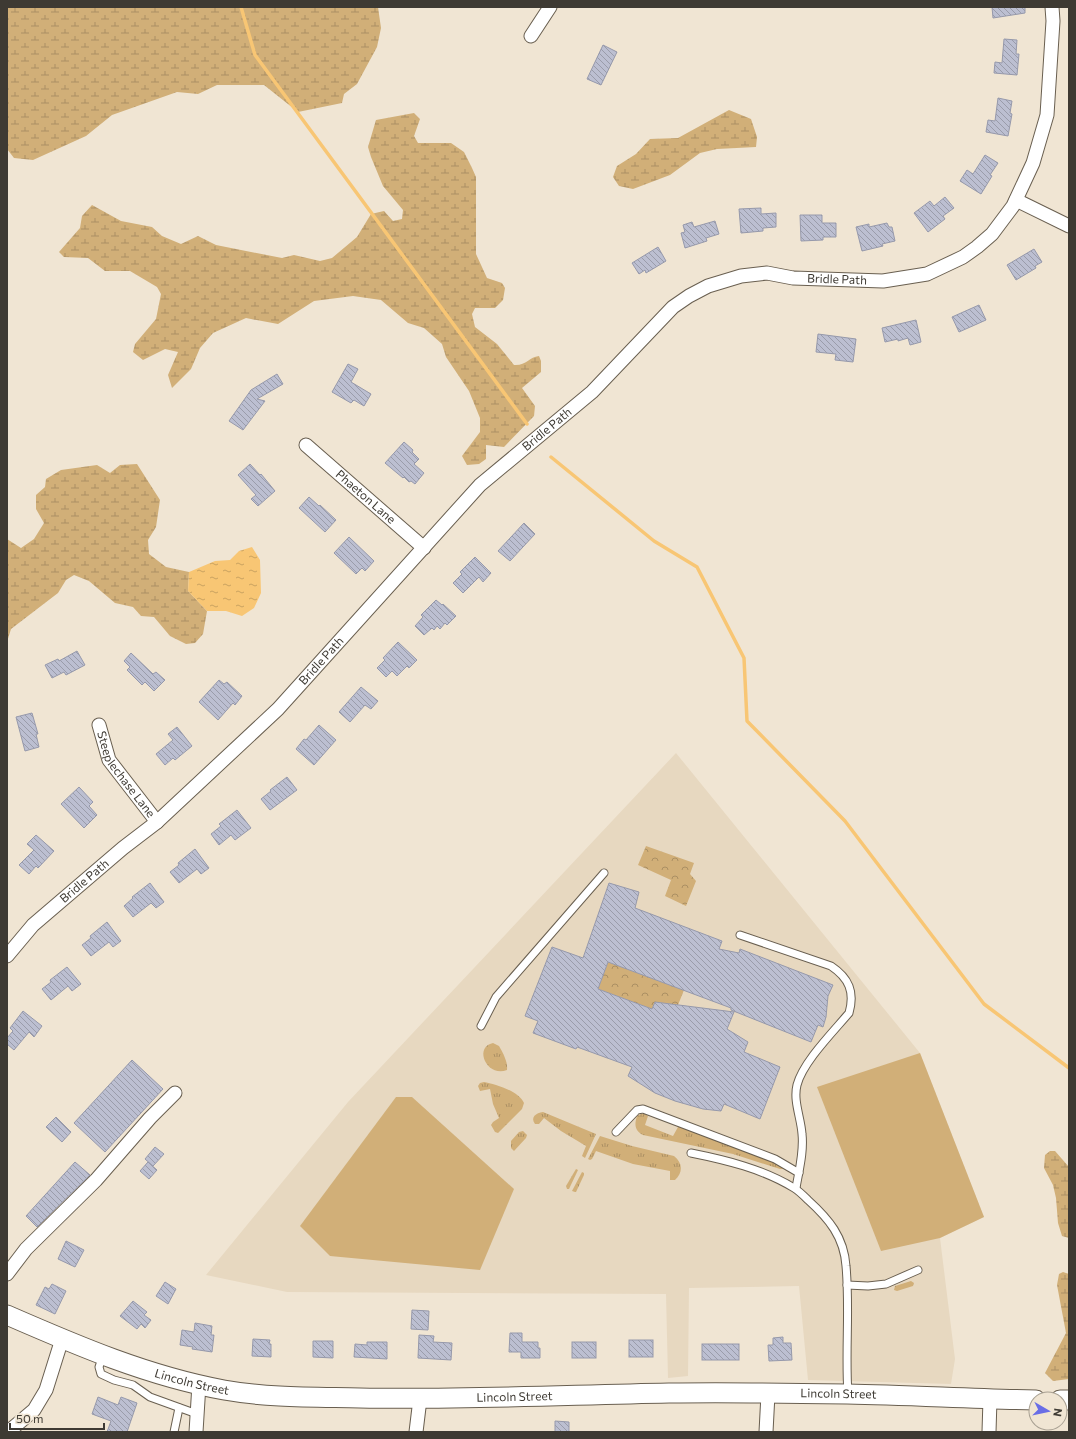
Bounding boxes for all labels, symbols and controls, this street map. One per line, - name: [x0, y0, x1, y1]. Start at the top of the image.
- street label: Bridle Path: [807, 270, 867, 286]
- street label: Bridle Path: [519, 404, 574, 453]
- street label: Phaeton Lane: [333, 466, 399, 526]
- street label: Bridle Path: [295, 633, 346, 687]
- street label: Steeplechase Lane: [95, 729, 159, 820]
- street label: Bridle Path: [56, 856, 111, 905]
- street label: Lincoln Street: [153, 1365, 230, 1397]
- street label: Lincoln Street: [800, 1385, 877, 1401]
- street label: Lincoln Street: [476, 1388, 553, 1404]
- north arrow: [1028, 1391, 1068, 1431]
- scale bar: [10, 1405, 104, 1431]
- text: N: [1051, 1408, 1065, 1418]
- text: 50 m: [16, 1411, 44, 1425]

